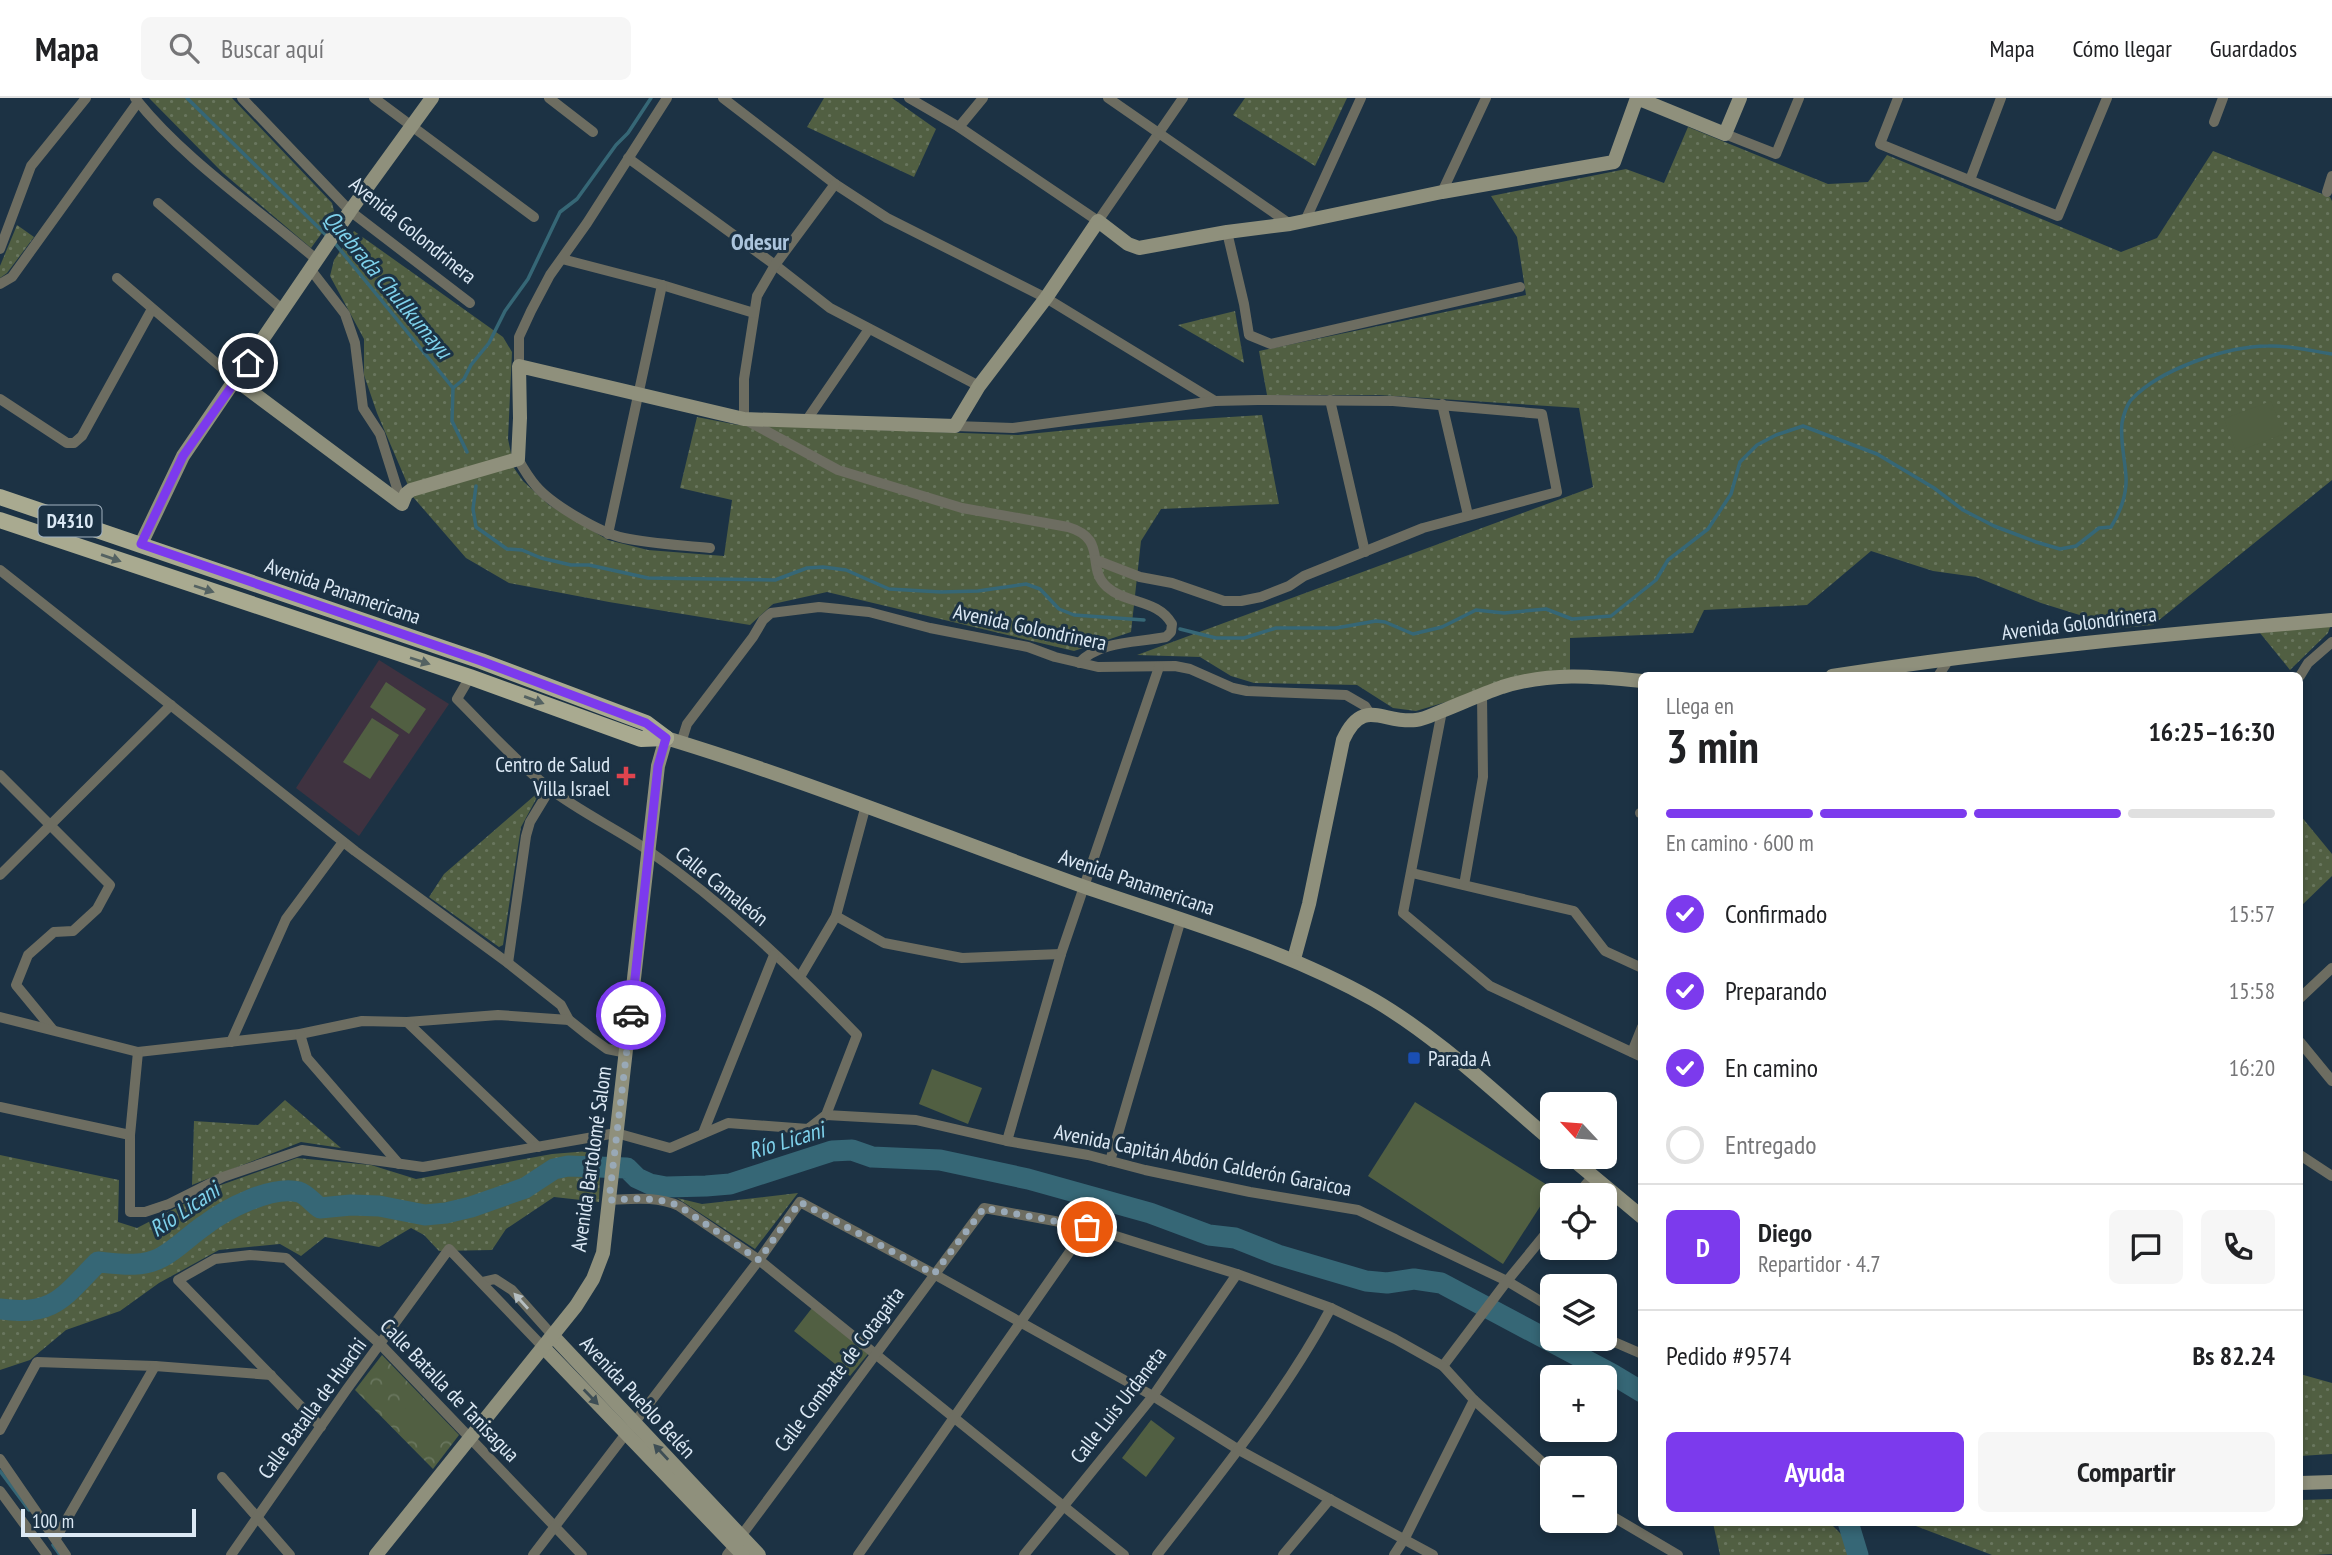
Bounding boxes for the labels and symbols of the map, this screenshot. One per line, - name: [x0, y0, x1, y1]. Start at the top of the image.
- street label: Avenida Golondrinera: [344, 170, 482, 290]
- water label: Quebrada Chullkumayu: [318, 204, 460, 366]
- district label: Odesur: [731, 227, 789, 256]
- pin: [218, 333, 278, 393]
- road number: D4310: [38, 506, 102, 536]
- street label: Avenida Panamericana: [262, 552, 424, 630]
- one-way arrow: [101, 553, 122, 564]
- one-way arrow: [194, 584, 215, 595]
- street label: Avenida Golondrinera: [951, 598, 1109, 656]
- street label: Avenida Golondrinera: [2000, 600, 2158, 646]
- one-way arrow: [410, 656, 431, 667]
- one-way arrow: [523, 695, 544, 706]
- place label: Centro de Salud Villa Israel: [495, 751, 610, 802]
- marker: Centro de Salud Villa Israel: [616, 766, 636, 786]
- street label: Calle Camaleón: [670, 840, 774, 932]
- street label: Avenida Panamericana: [1056, 843, 1218, 921]
- courier: [596, 980, 666, 1050]
- place label: Parada A: [1428, 1045, 1491, 1072]
- marker: Parada A: [1406, 1050, 1422, 1066]
- street label: Avenida Bartolomé Salom: [565, 1065, 617, 1253]
- north arrow: [1540, 1092, 1617, 1169]
- water label: Río Licani: [745, 1114, 830, 1165]
- street label: Avenida Capitán Abdón Calderón Garaicoa: [1052, 1118, 1354, 1202]
- water label: Río Licani: [144, 1174, 227, 1243]
- pin: [1057, 1197, 1117, 1257]
- street label: Calle Combate de Cotagaita: [768, 1281, 910, 1457]
- one-way arrow: [514, 1292, 529, 1309]
- street label: Calle Batalla de Tanisagua: [375, 1313, 525, 1467]
- street label: Avenida Pueblo Belén: [574, 1330, 702, 1464]
- street label: Calle Batalla de Huachi: [252, 1332, 372, 1484]
- street label: Calle Luis Urdaneta: [1064, 1341, 1172, 1469]
- one-way arrow: [583, 1388, 599, 1405]
- one-way arrow: [654, 1444, 670, 1461]
- scale bar: [21, 1506, 196, 1538]

